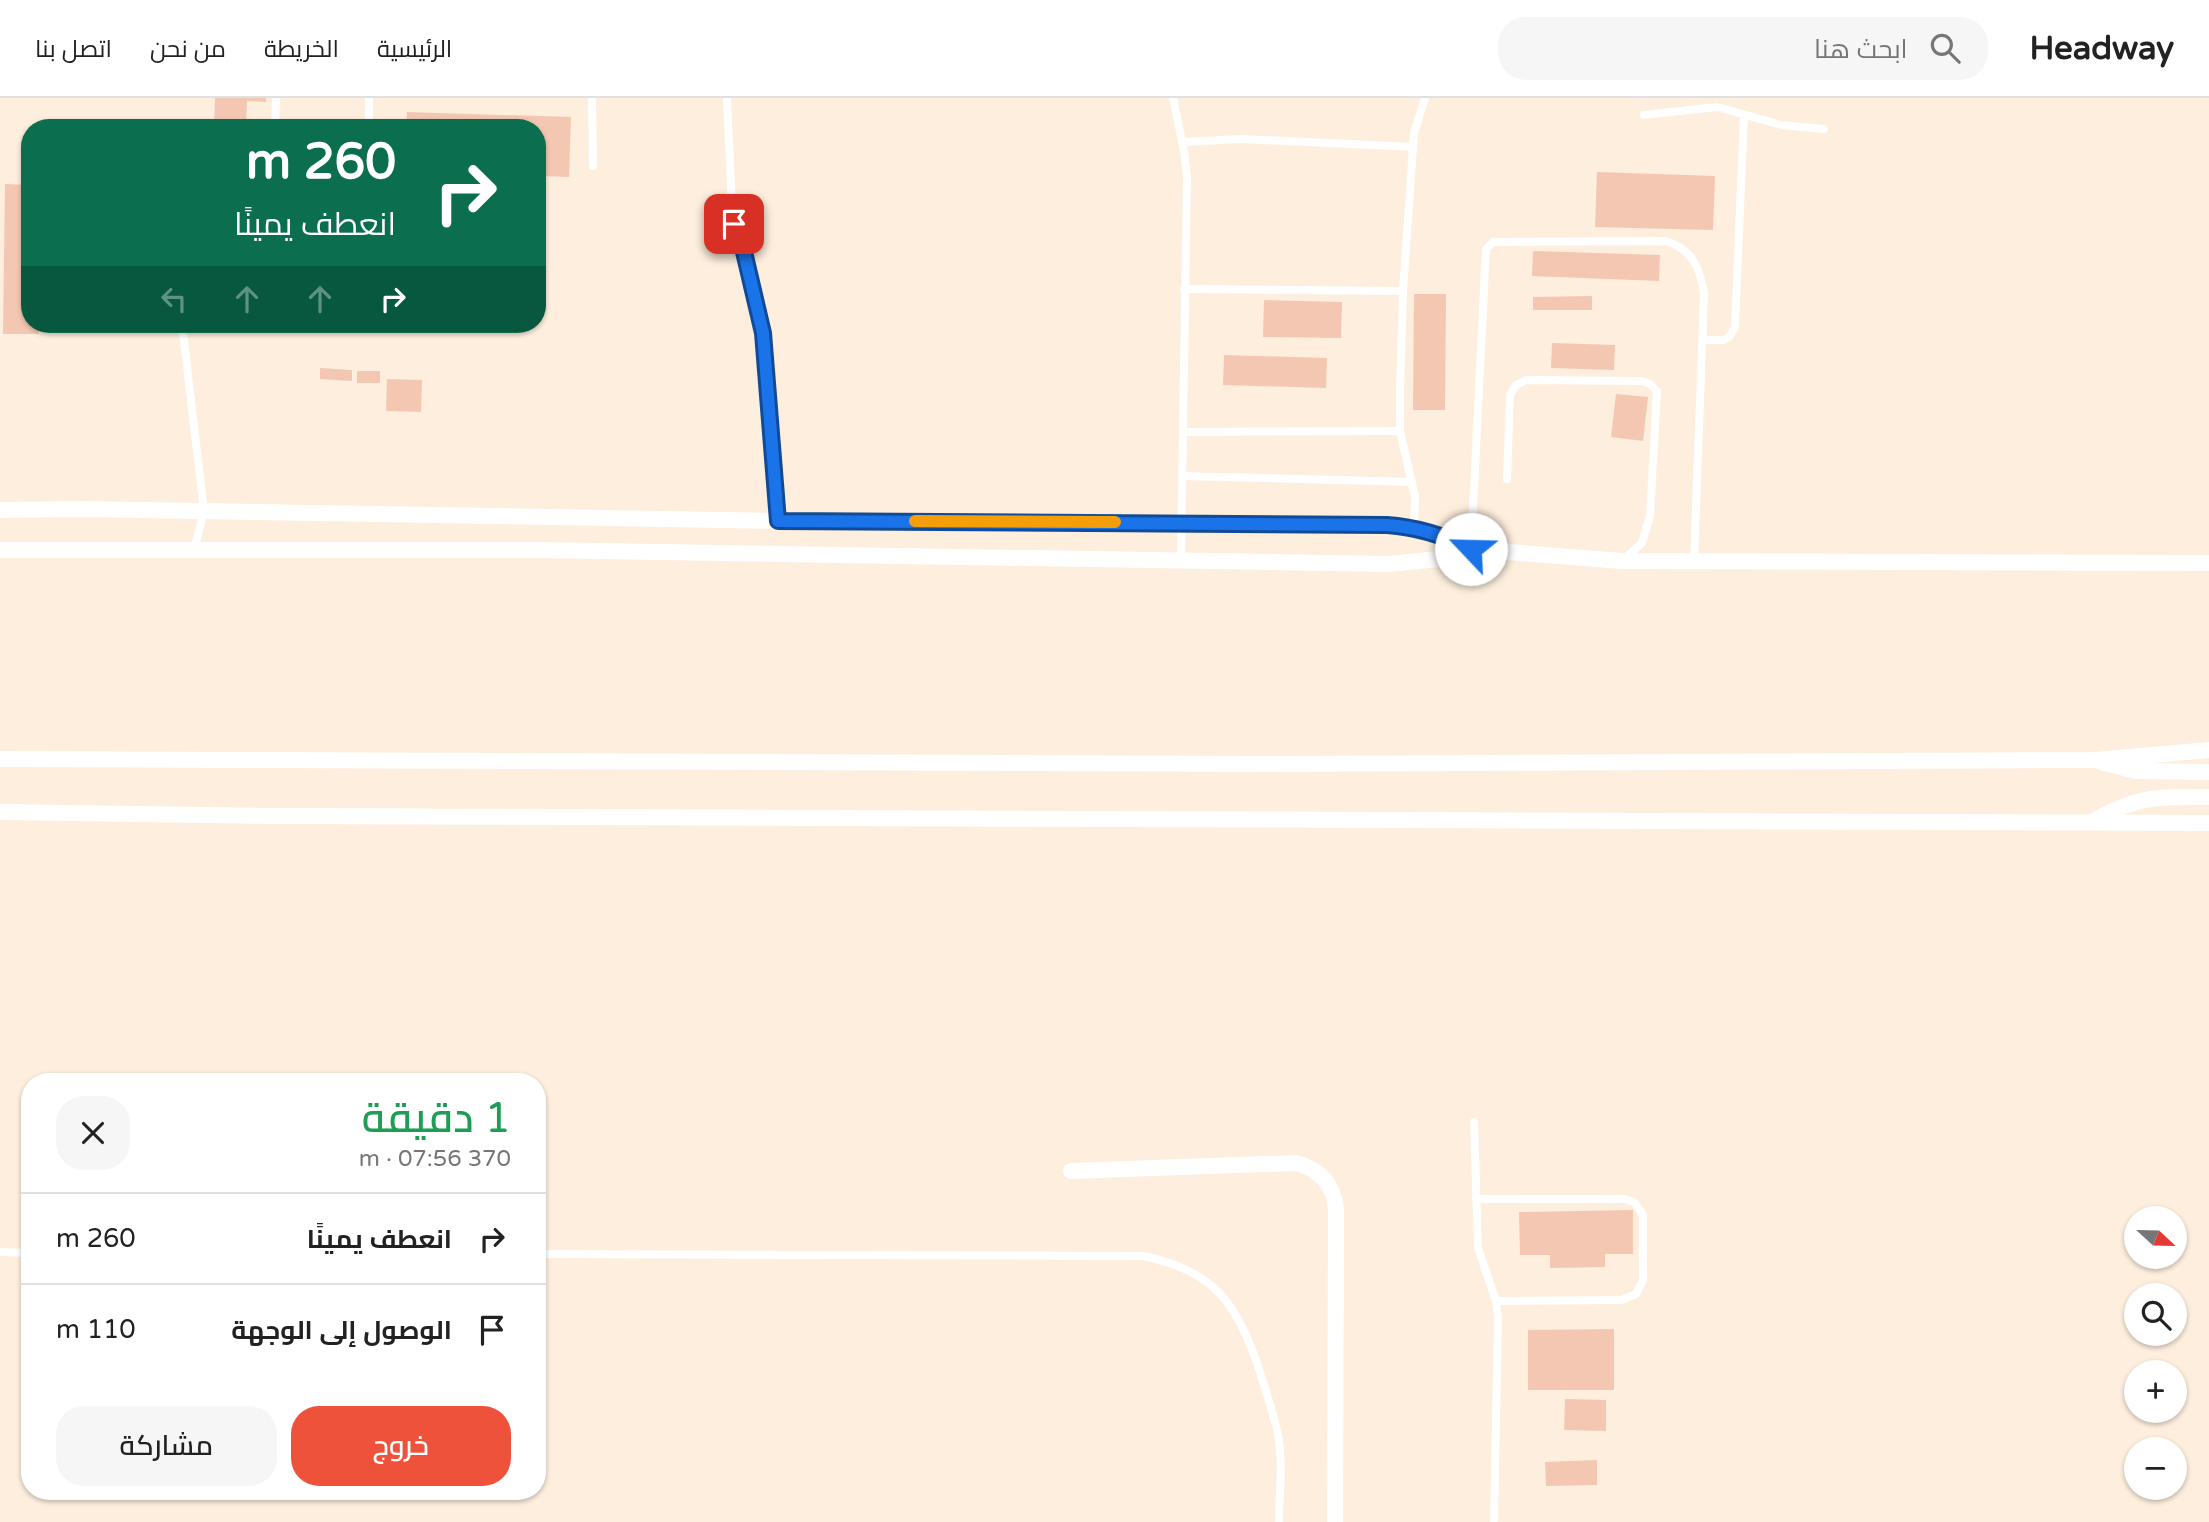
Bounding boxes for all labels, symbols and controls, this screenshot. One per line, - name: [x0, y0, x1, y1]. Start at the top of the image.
- search box: [1498, 17, 1988, 80]
- icon: search: [1926, 29, 1964, 67]
- text: Headway: [2030, 29, 2174, 68]
- text: ابحث هنا: [1814, 34, 1908, 65]
- text: اتصل بنا: [35, 35, 112, 64]
- text: من نحن: [150, 35, 226, 64]
- text: الخريطة: [264, 35, 339, 64]
- text: الرئيسية: [377, 35, 452, 64]
- text: 260 m: [246, 133, 396, 192]
- icon: right: [420, 147, 511, 238]
- pin: [704, 194, 764, 254]
- icon: arrive: [715, 205, 753, 243]
- text: انعطف يمينًا: [234, 206, 396, 244]
- icon: left: [155, 280, 193, 318]
- icon: ahead: [228, 280, 266, 318]
- icon: ahead: [301, 280, 339, 318]
- icon: right: [374, 280, 412, 318]
- position arrow: [1434, 512, 1508, 586]
- text: 1 دقيقة: [362, 1093, 511, 1144]
- button: close: [56, 1096, 130, 1170]
- text: 370 m · 07:56: [359, 1145, 511, 1173]
- north arrow: [2124, 1206, 2188, 1269]
- map controls: [2124, 1206, 2187, 1500]
- icon: right: [473, 1220, 511, 1258]
- text: 260 m: [56, 1223, 136, 1254]
- text: انعطف يمينًا: [307, 1224, 452, 1255]
- button: search: [2124, 1283, 2187, 1346]
- icon: arrive: [473, 1311, 511, 1349]
- text: 110 m: [56, 1314, 136, 1345]
- text: الوصول إلى الوجهة: [231, 1315, 452, 1346]
- button: +: [2124, 1360, 2187, 1423]
- button: مشاركة: [56, 1406, 277, 1486]
- button: خروج: [291, 1406, 511, 1486]
- button: −: [2124, 1437, 2187, 1500]

